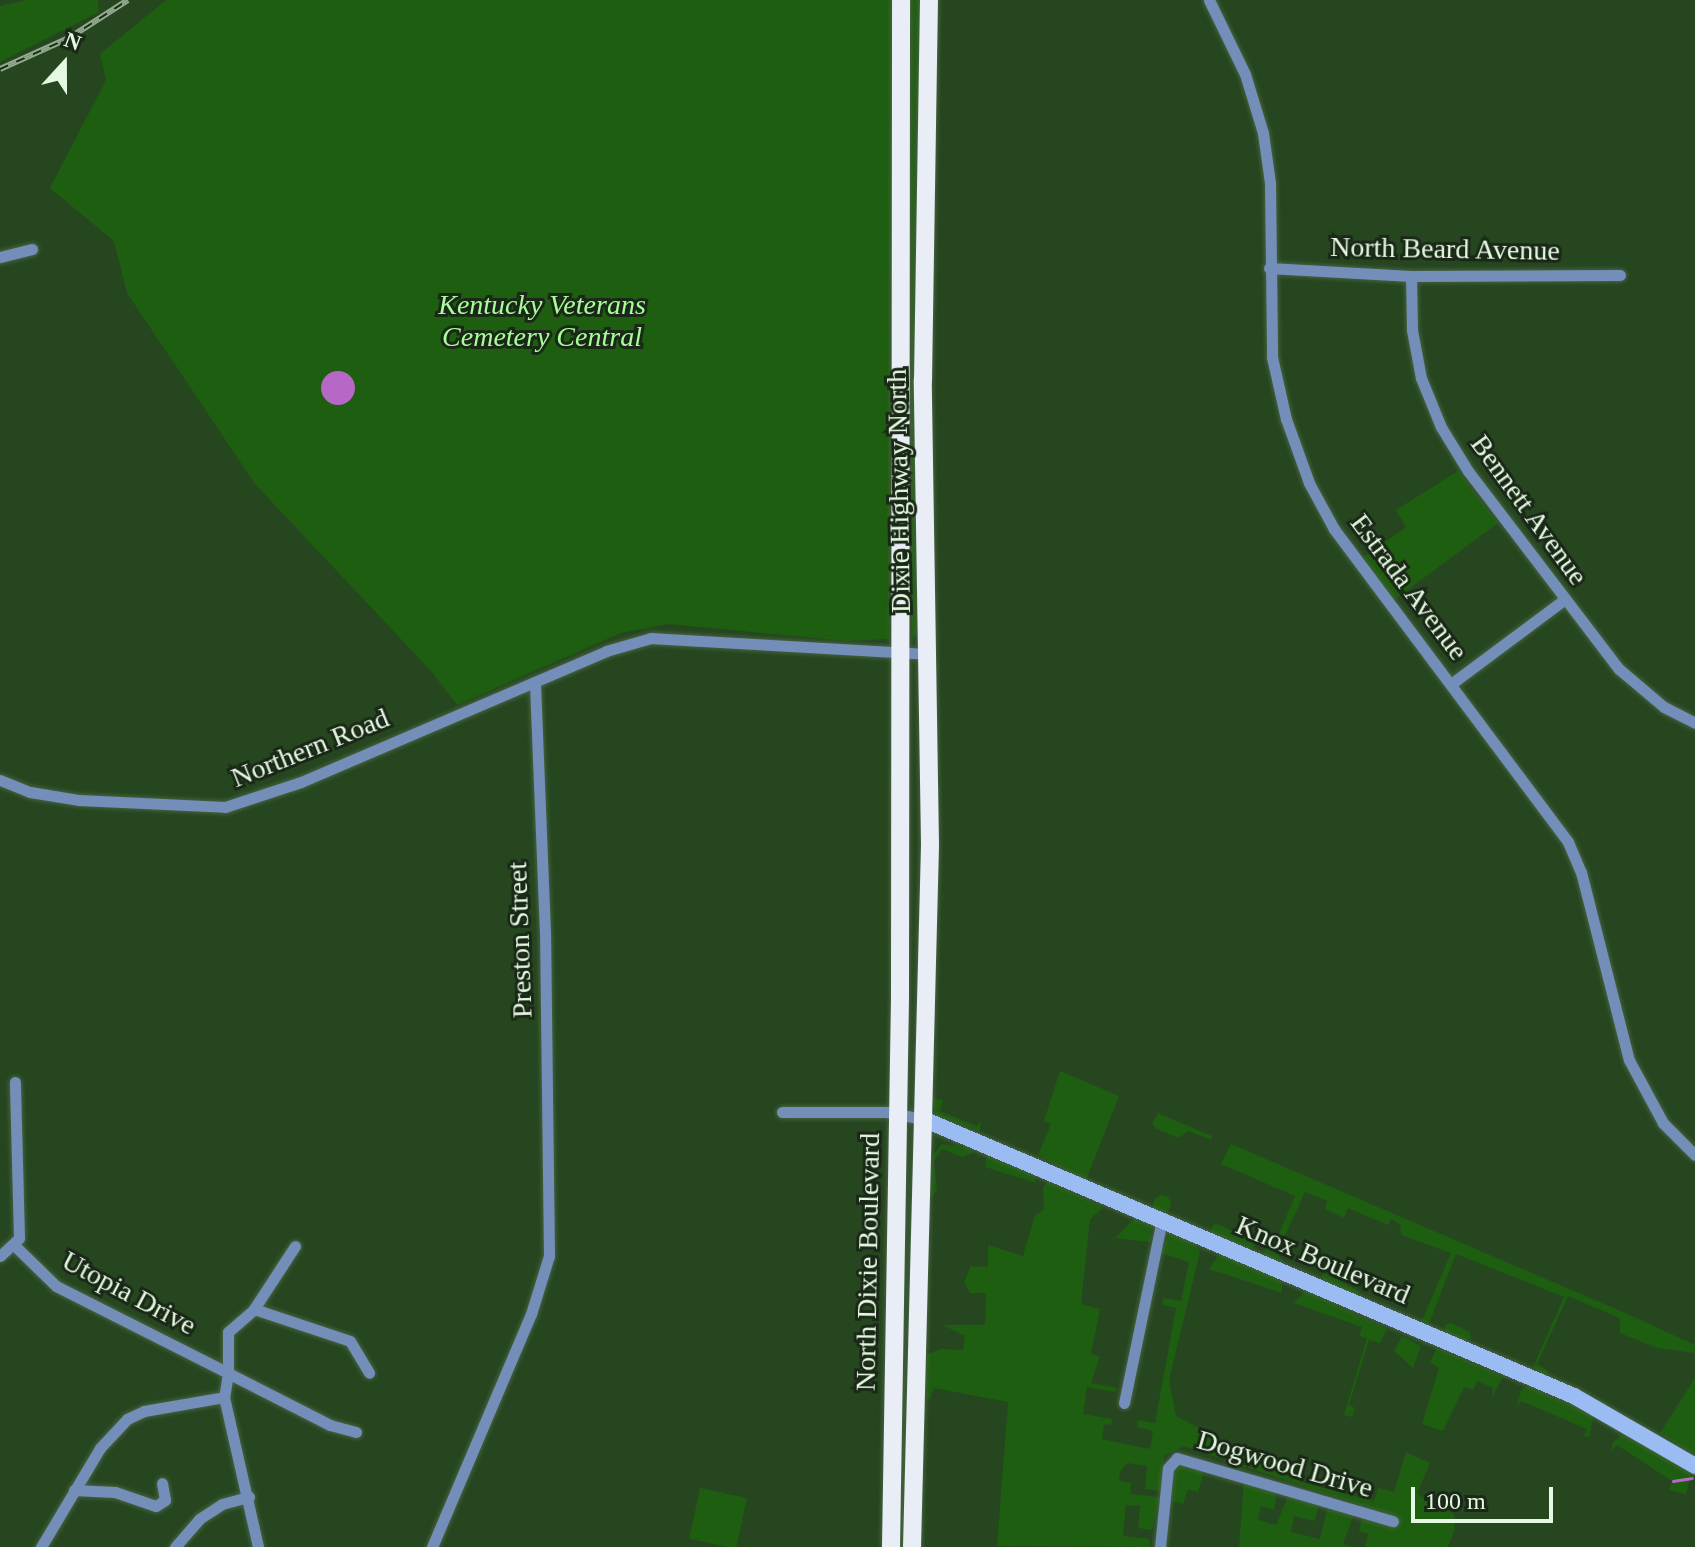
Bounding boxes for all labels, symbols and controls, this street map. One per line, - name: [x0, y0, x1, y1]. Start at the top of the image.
- north arrow: [24, 24, 104, 104]
- text: N: [61, 27, 85, 56]
- street label: North Beard Avenue: [1329, 230, 1561, 268]
- park label: Kentucky Veterans Cemetery Central: [438, 288, 646, 354]
- street label: Dixie Highway North: [880, 369, 918, 613]
- street label: Bennett Avenue: [1463, 428, 1595, 592]
- street label: Estrada Avenue: [1343, 507, 1475, 667]
- street label: Northern Road: [226, 701, 394, 795]
- street label: Preston Street: [500, 861, 540, 1019]
- street label: North Dixie Boulevard: [849, 1133, 887, 1391]
- street label: Knox Boulevard: [1231, 1208, 1415, 1312]
- street label: Utopia Drive: [56, 1244, 202, 1342]
- street label: Dogwood Drive: [1193, 1423, 1377, 1505]
- scale bar: [1415, 1471, 1557, 1521]
- text: 100 m: [1425, 1488, 1486, 1514]

